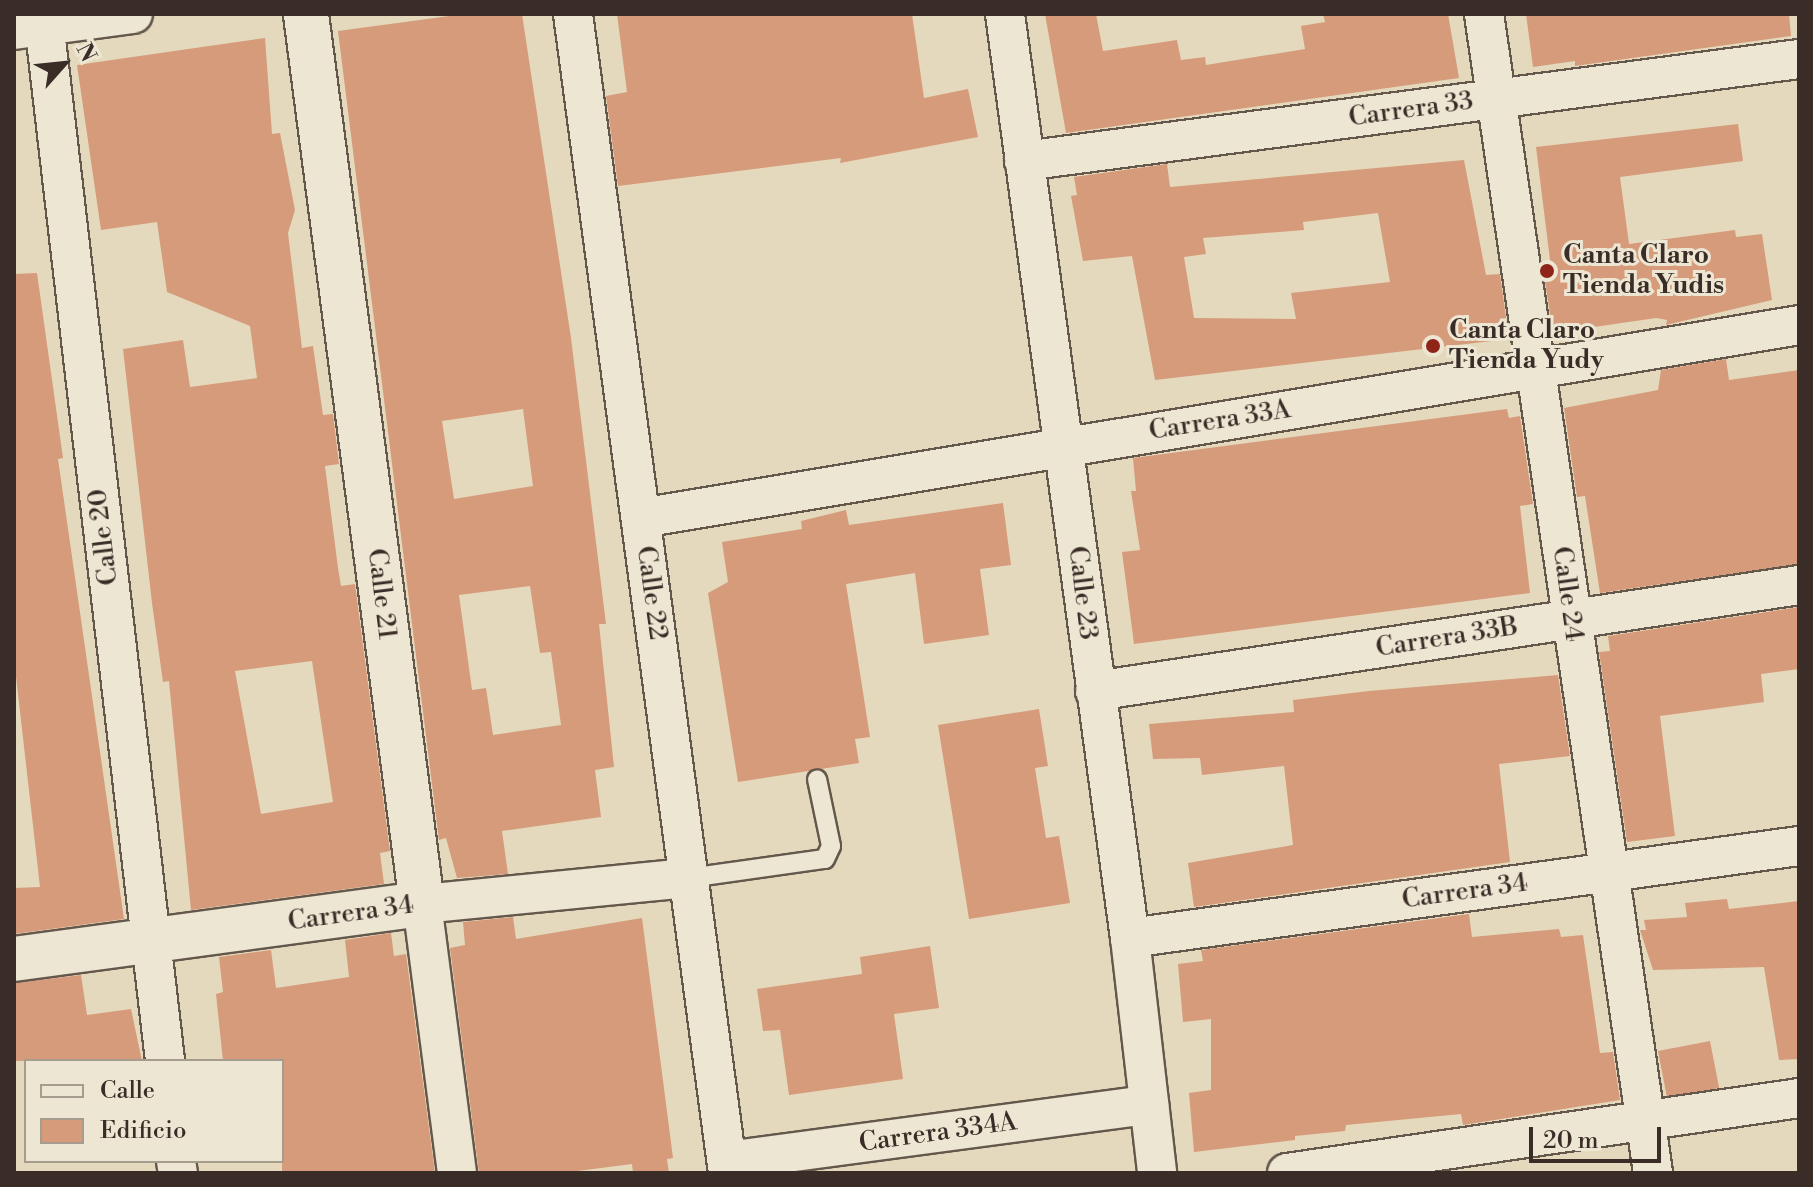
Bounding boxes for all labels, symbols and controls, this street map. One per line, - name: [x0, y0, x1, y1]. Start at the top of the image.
- north arrow: [24, 24, 104, 104]
- text: N: [70, 39, 102, 67]
- street label: Carrera 33: [1347, 86, 1475, 134]
- place label: Canta Claro Tienda Yudis: [1563, 240, 1724, 302]
- marker: Canta Claro Tienda Yudis: [1538, 262, 1556, 280]
- place label: Canta Claro Tienda Yudy: [1449, 315, 1604, 376]
- marker: Canta Claro Tienda Yudy: [1424, 337, 1442, 355]
- street label: Carrera 33A: [1147, 394, 1293, 448]
- street label: Calle 20: [83, 487, 125, 587]
- street label: Calle 22: [629, 544, 673, 642]
- street label: Calle 23: [1061, 544, 1103, 642]
- street label: Calle 24: [1545, 545, 1589, 643]
- street label: Calle 21: [360, 547, 402, 641]
- street label: Carrera 33B: [1374, 611, 1520, 665]
- street label: Carrera 34: [1400, 868, 1530, 916]
- street label: Carrera 34: [286, 890, 416, 938]
- legend: [24, 1059, 284, 1163]
- text: Calle: [100, 1076, 155, 1106]
- street label: Carrera 334A: [857, 1106, 1019, 1160]
- scale bar: [1533, 1111, 1665, 1161]
- text: Edificio: [100, 1116, 186, 1146]
- text: 20 m: [1543, 1126, 1599, 1156]

